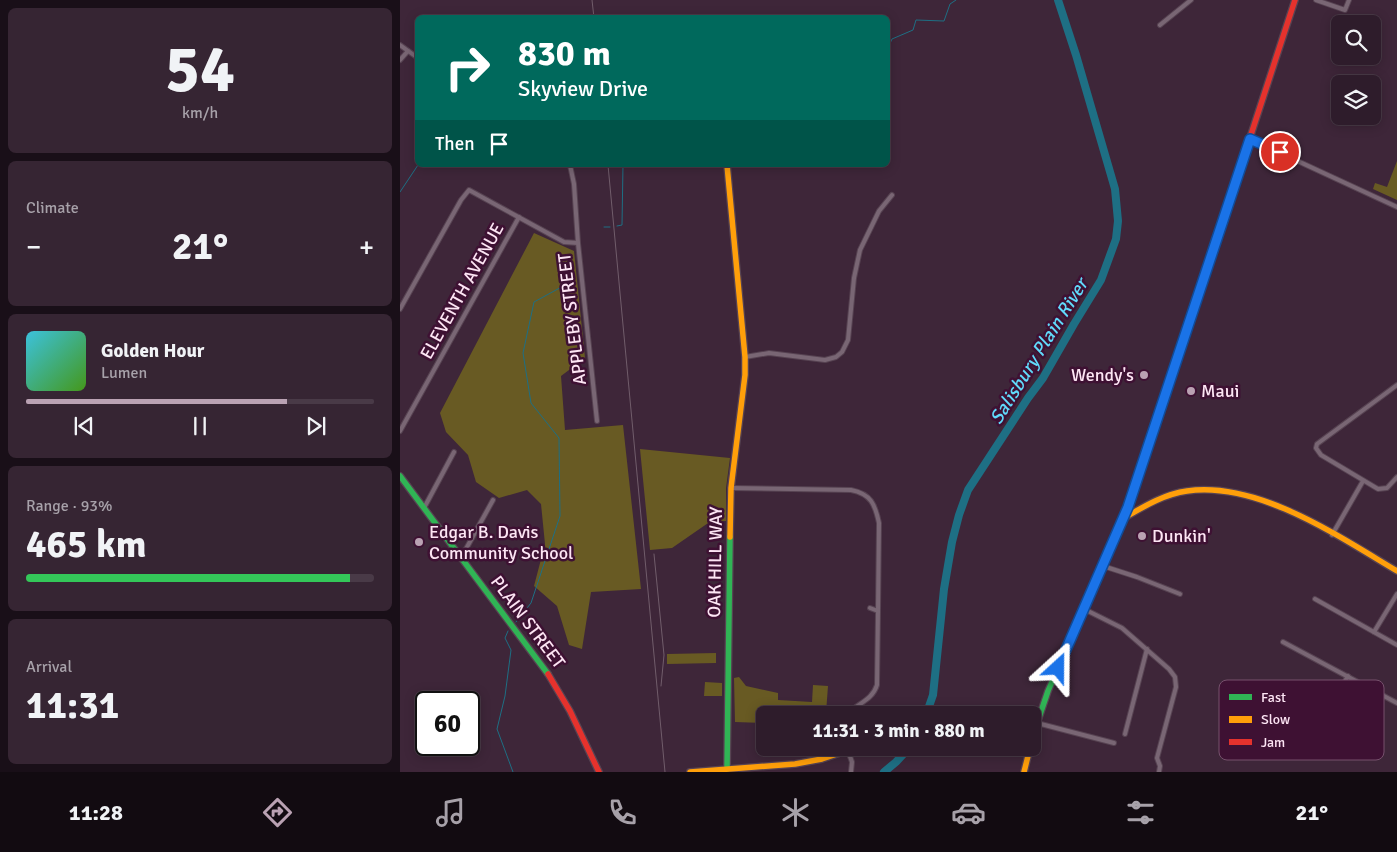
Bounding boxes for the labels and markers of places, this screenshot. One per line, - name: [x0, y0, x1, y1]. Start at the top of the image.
- pin: [1259, 131, 1301, 173]
- place label: Wendy's: [1071, 364, 1134, 386]
- marker: Wendy's: [1138, 369, 1150, 381]
- place label: Maui: [1201, 380, 1239, 402]
- marker: Maui: [1185, 385, 1197, 397]
- place label: Edgar B. Davis Community School: [429, 521, 573, 564]
- place label: Dunkin': [1152, 525, 1211, 547]
- marker: Dunkin': [1136, 530, 1148, 542]
- marker: Edgar B. Davis Community School: [413, 536, 425, 548]

